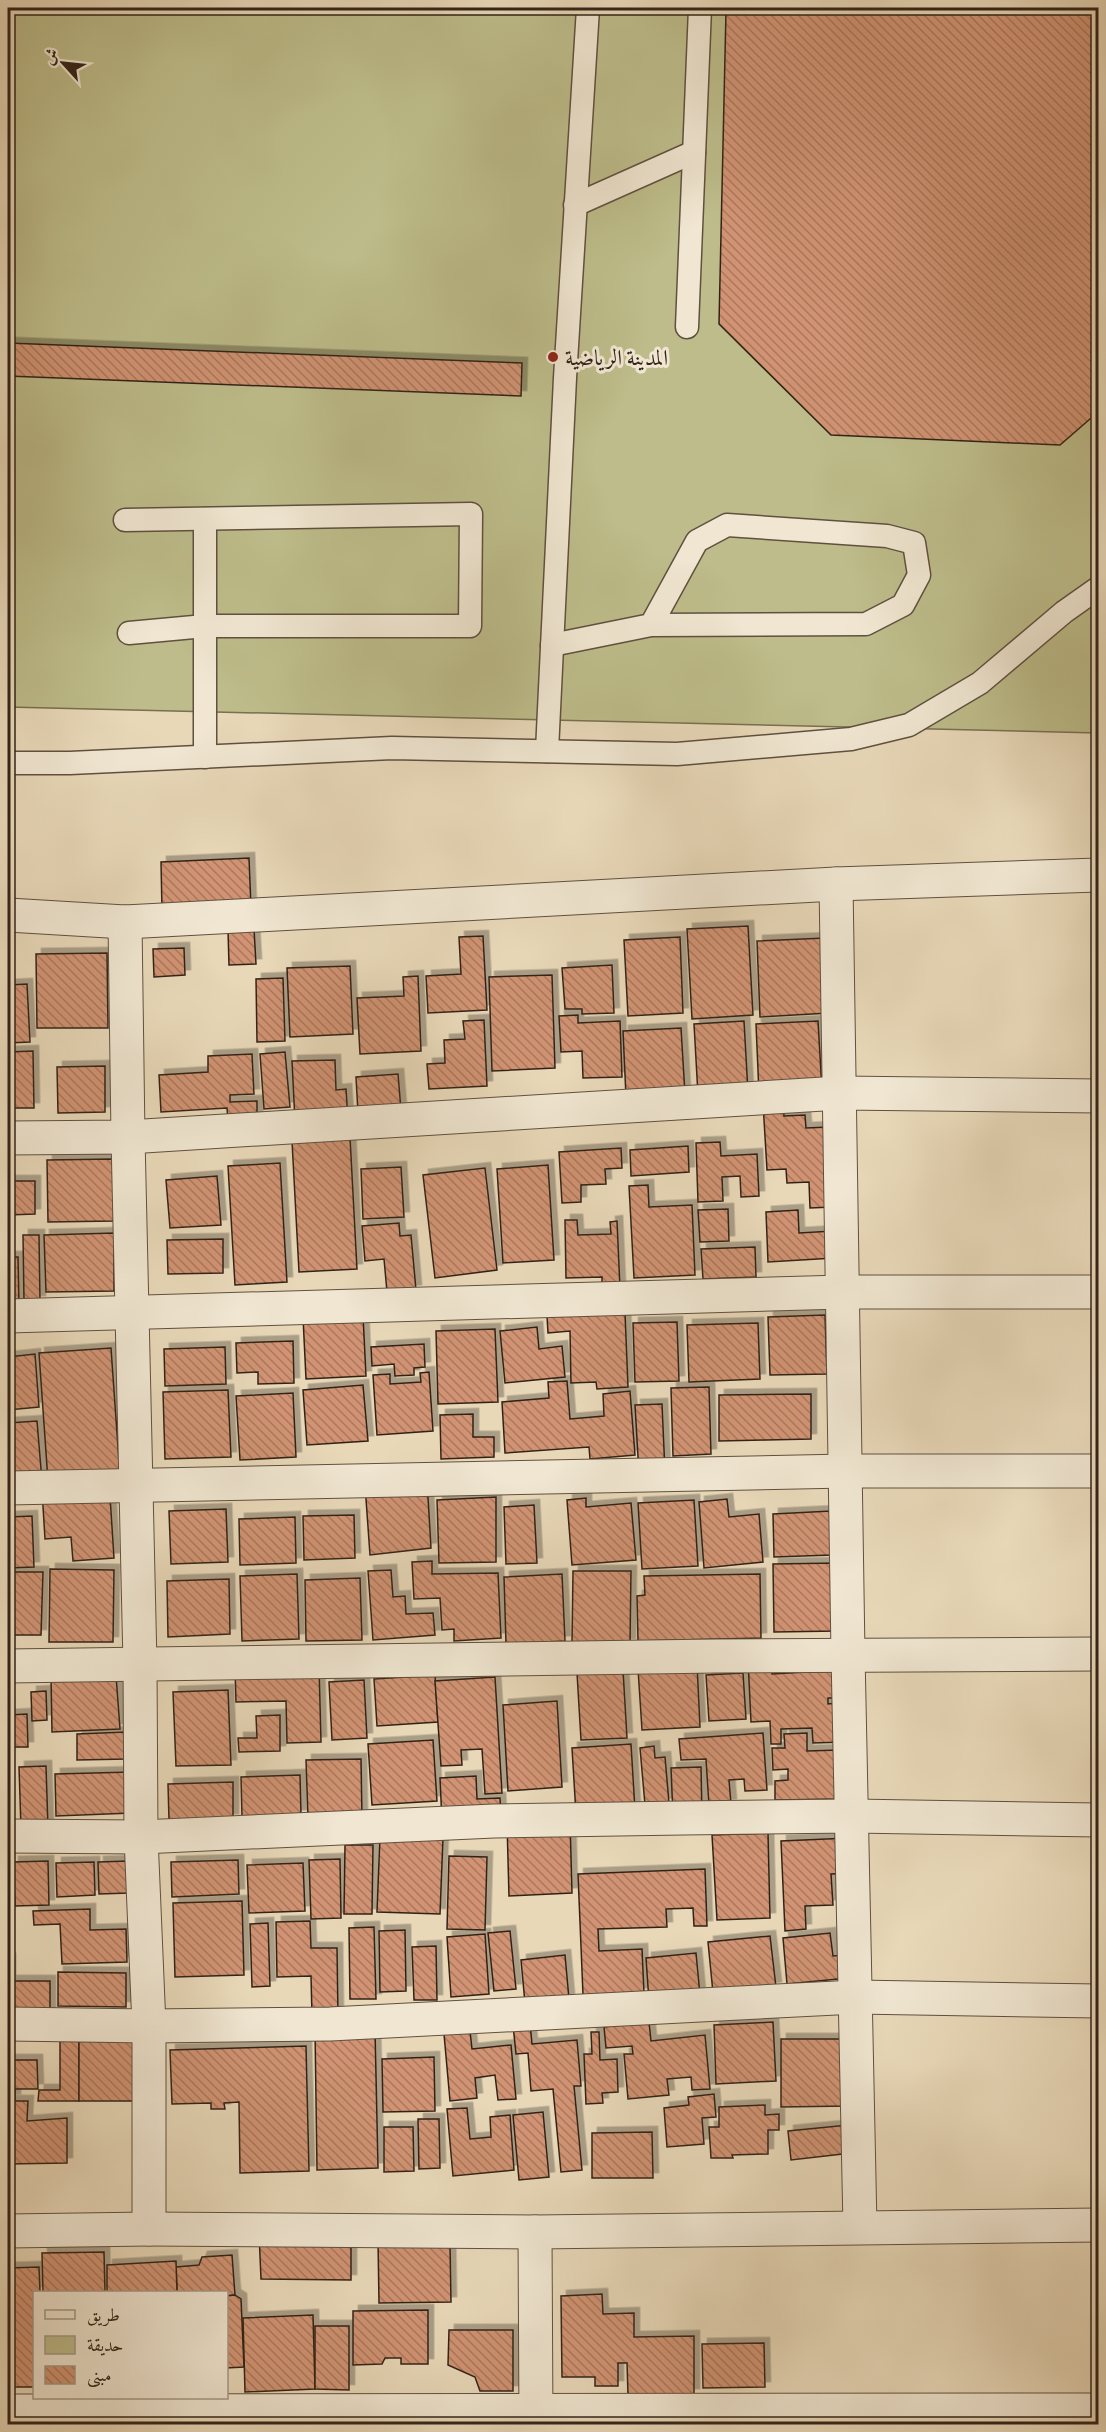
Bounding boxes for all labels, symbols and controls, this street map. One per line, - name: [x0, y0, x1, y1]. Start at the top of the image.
- north arrow: [33, 33, 93, 93]
- text: ش: [38, 45, 63, 68]
- place label: المدينة الرياضية: [565, 344, 668, 372]
- marker: المدينة الرياضية: [546, 350, 560, 364]
- legend: [33, 2291, 228, 2399]
- text: طريق: [87, 2304, 120, 2327]
- text: حديقة: [87, 2334, 123, 2357]
- text: مبنى: [87, 2364, 112, 2388]

